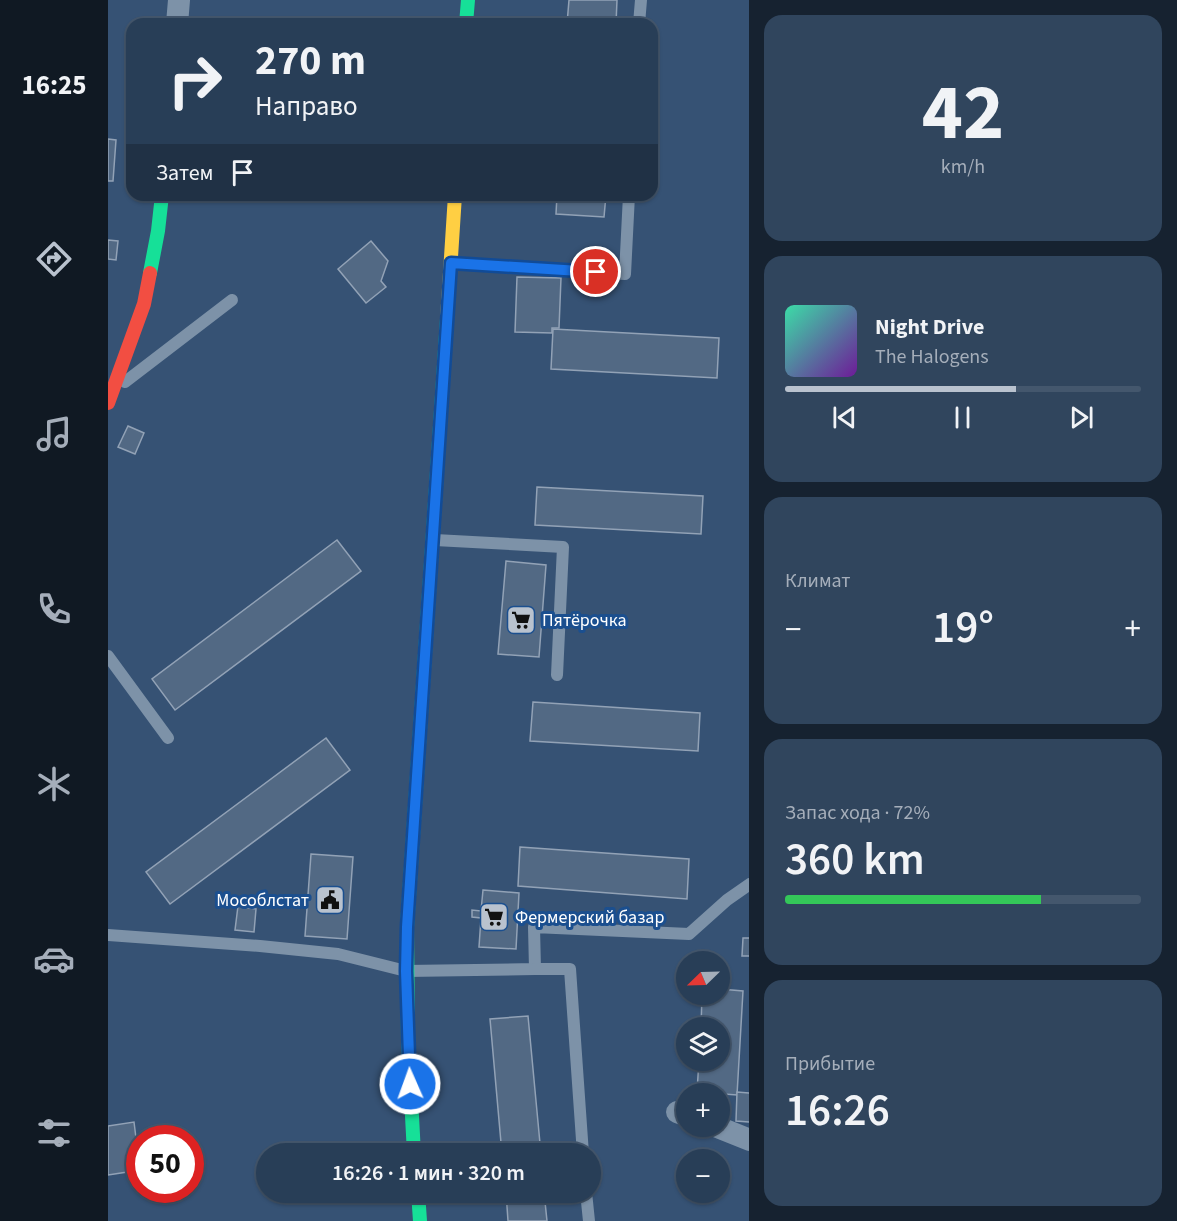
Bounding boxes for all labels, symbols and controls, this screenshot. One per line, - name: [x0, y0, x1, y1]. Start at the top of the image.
- text: 270 m: [255, 31, 366, 91]
- icon: right: [156, 42, 234, 120]
- text: 42: [922, 58, 1004, 169]
- text: 16:25: [21, 66, 87, 105]
- text: Направо: [255, 87, 358, 126]
- text: km/h: [941, 153, 985, 181]
- icon: arrive: [226, 156, 259, 189]
- text: Затем: [156, 157, 214, 189]
- icon: directions: [33, 238, 75, 280]
- pin: [570, 246, 621, 297]
- icon: arrive: [579, 255, 612, 288]
- text: Night Drive: [875, 311, 984, 343]
- text: The Halogens: [875, 343, 989, 371]
- icon: previous: [828, 401, 861, 434]
- icon: pause: [946, 401, 979, 434]
- icon: next: [1065, 401, 1098, 434]
- icon: music: [33, 413, 75, 455]
- text: Климат: [785, 567, 851, 595]
- icon: phone: [33, 588, 75, 630]
- text: 19°: [932, 596, 994, 660]
- supermarket icon: Пятёрочка: [505, 604, 537, 636]
- text: −: [785, 606, 801, 653]
- text: +: [1125, 606, 1141, 653]
- place label: Пятёрочка: [542, 608, 627, 633]
- icon: climate: [33, 763, 75, 805]
- text: Запас хода · 72%: [785, 799, 930, 827]
- text: 360 km: [785, 828, 925, 892]
- public building icon: Мособлстат: [314, 884, 346, 916]
- place label: Мособлстат: [216, 888, 309, 913]
- supermarket icon: Фермерский базар: [478, 901, 510, 933]
- place label: Фермерский базар: [515, 905, 664, 930]
- icon: car: [33, 938, 75, 980]
- north arrow: [676, 951, 730, 1005]
- map controls: [676, 951, 730, 1203]
- button: layers: [676, 1017, 730, 1071]
- text: Прибытие: [785, 1050, 875, 1078]
- position arrow: [378, 1052, 442, 1116]
- text: 16:26: [785, 1079, 890, 1143]
- button: +: [676, 1083, 730, 1137]
- icon: filters: [33, 1112, 75, 1154]
- speed limit sign: 50: [126, 1125, 204, 1203]
- button: −: [676, 1149, 730, 1203]
- text: 16:26 · 1 мин · 320 m: [332, 1157, 525, 1189]

